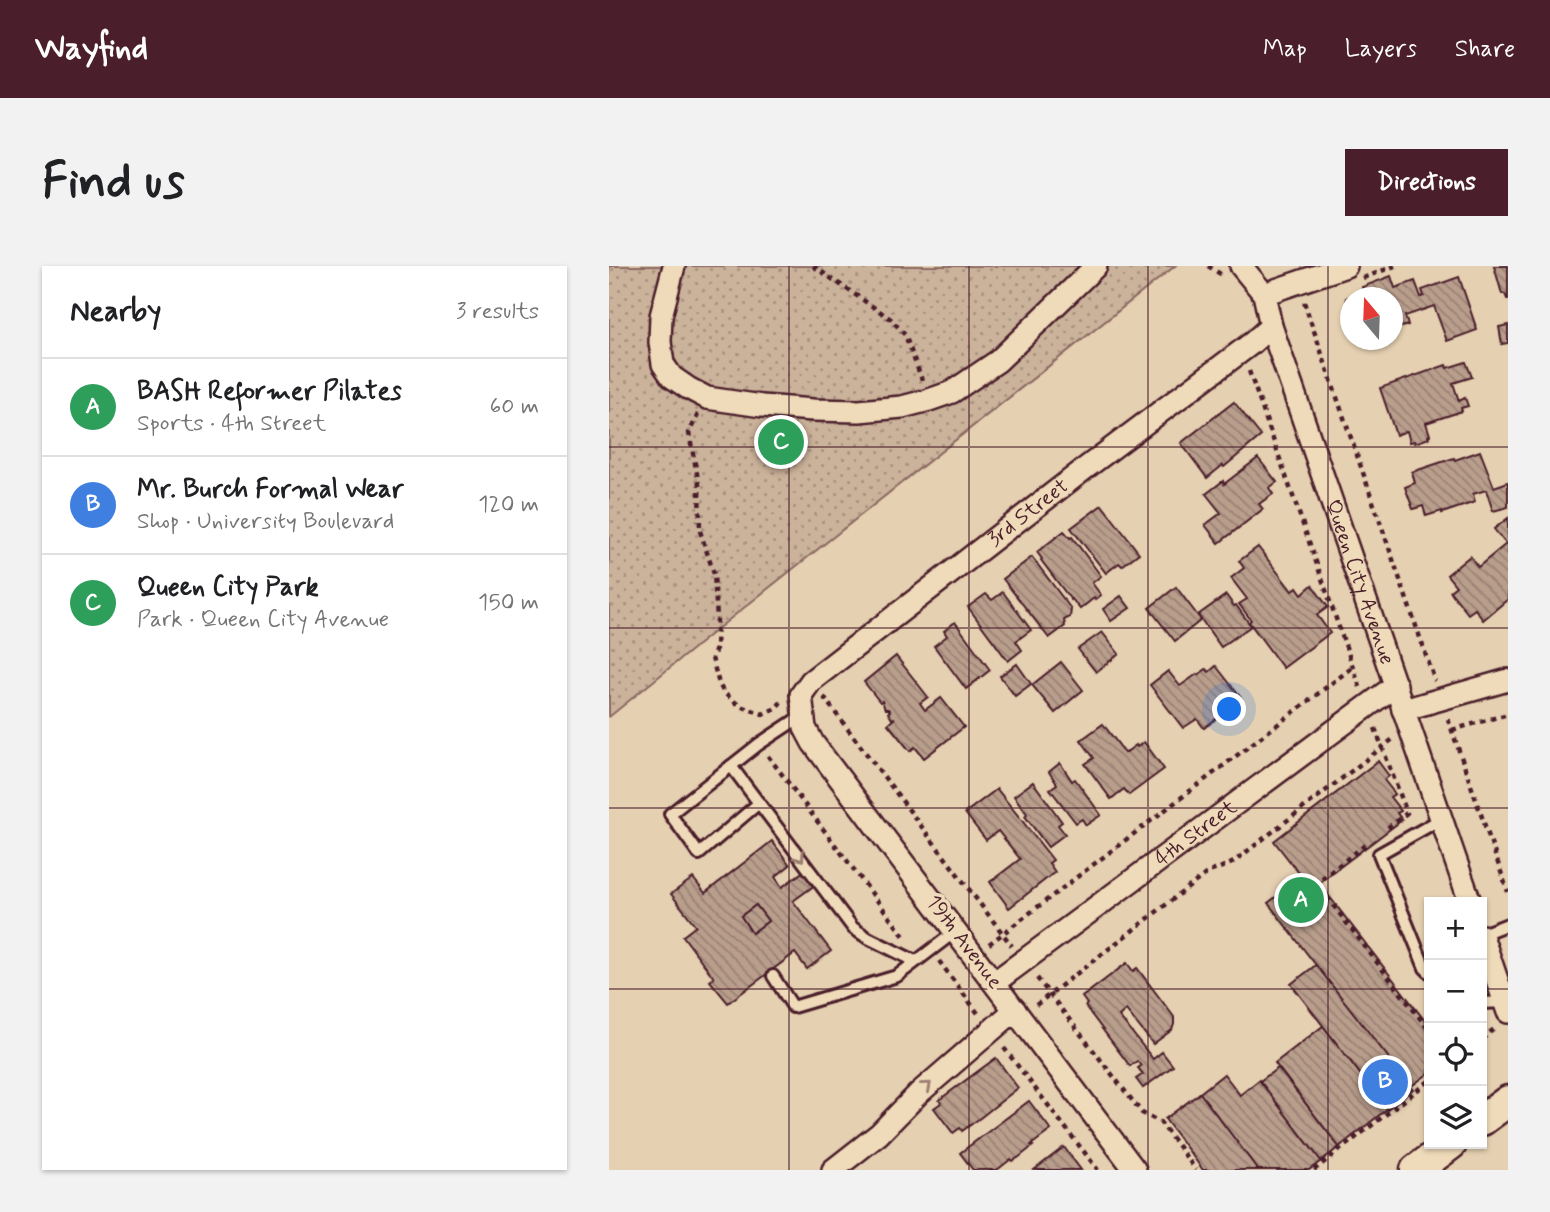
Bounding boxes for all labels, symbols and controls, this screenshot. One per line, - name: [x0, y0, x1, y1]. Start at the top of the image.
- text: Wayfind: [35, 27, 148, 71]
- text: Map: [1263, 34, 1307, 65]
- text: Layers: [1345, 34, 1417, 65]
- text: Share: [1455, 34, 1515, 65]
- button: Directions: [1345, 149, 1508, 216]
- text: Find us: [42, 150, 185, 215]
- north arrow: [1340, 287, 1403, 350]
- text: Nearby: [70, 292, 161, 331]
- text: 3 results: [456, 297, 539, 327]
- text: BASH Reformer Pilates: [137, 375, 402, 409]
- text: A: [85, 392, 101, 422]
- text: 60 m: [490, 392, 539, 422]
- text: Sports · 4th Street: [137, 409, 326, 439]
- pin: C: [758, 416, 804, 468]
- street label: 3rd Street: [982, 472, 1074, 553]
- text: Mr. Burch Formal Wear: [137, 473, 404, 507]
- text: B: [86, 490, 100, 520]
- text: 120 m: [478, 490, 539, 520]
- street label: Queen City Avenue: [1318, 496, 1401, 668]
- text: Shop · University Boulevard: [137, 507, 394, 537]
- text: Queen City Park: [137, 571, 319, 605]
- text: C: [85, 588, 101, 618]
- text: 150 m: [478, 588, 539, 618]
- text: Park · Queen City Avenue: [137, 605, 389, 635]
- your location: [1212, 692, 1246, 726]
- street label: 4th Street: [1149, 793, 1243, 873]
- one-way arrow: [791, 850, 804, 862]
- pin: A: [1278, 874, 1324, 926]
- street label: 19th Avenue: [919, 889, 1009, 995]
- map controls: [1424, 897, 1487, 1149]
- button: +: [1424, 897, 1487, 960]
- button: −: [1424, 960, 1487, 1023]
- button: locate: [1424, 1023, 1487, 1086]
- pin: B: [1362, 1056, 1408, 1108]
- one-way arrow: [919, 1082, 932, 1094]
- button: layers: [1424, 1086, 1487, 1149]

